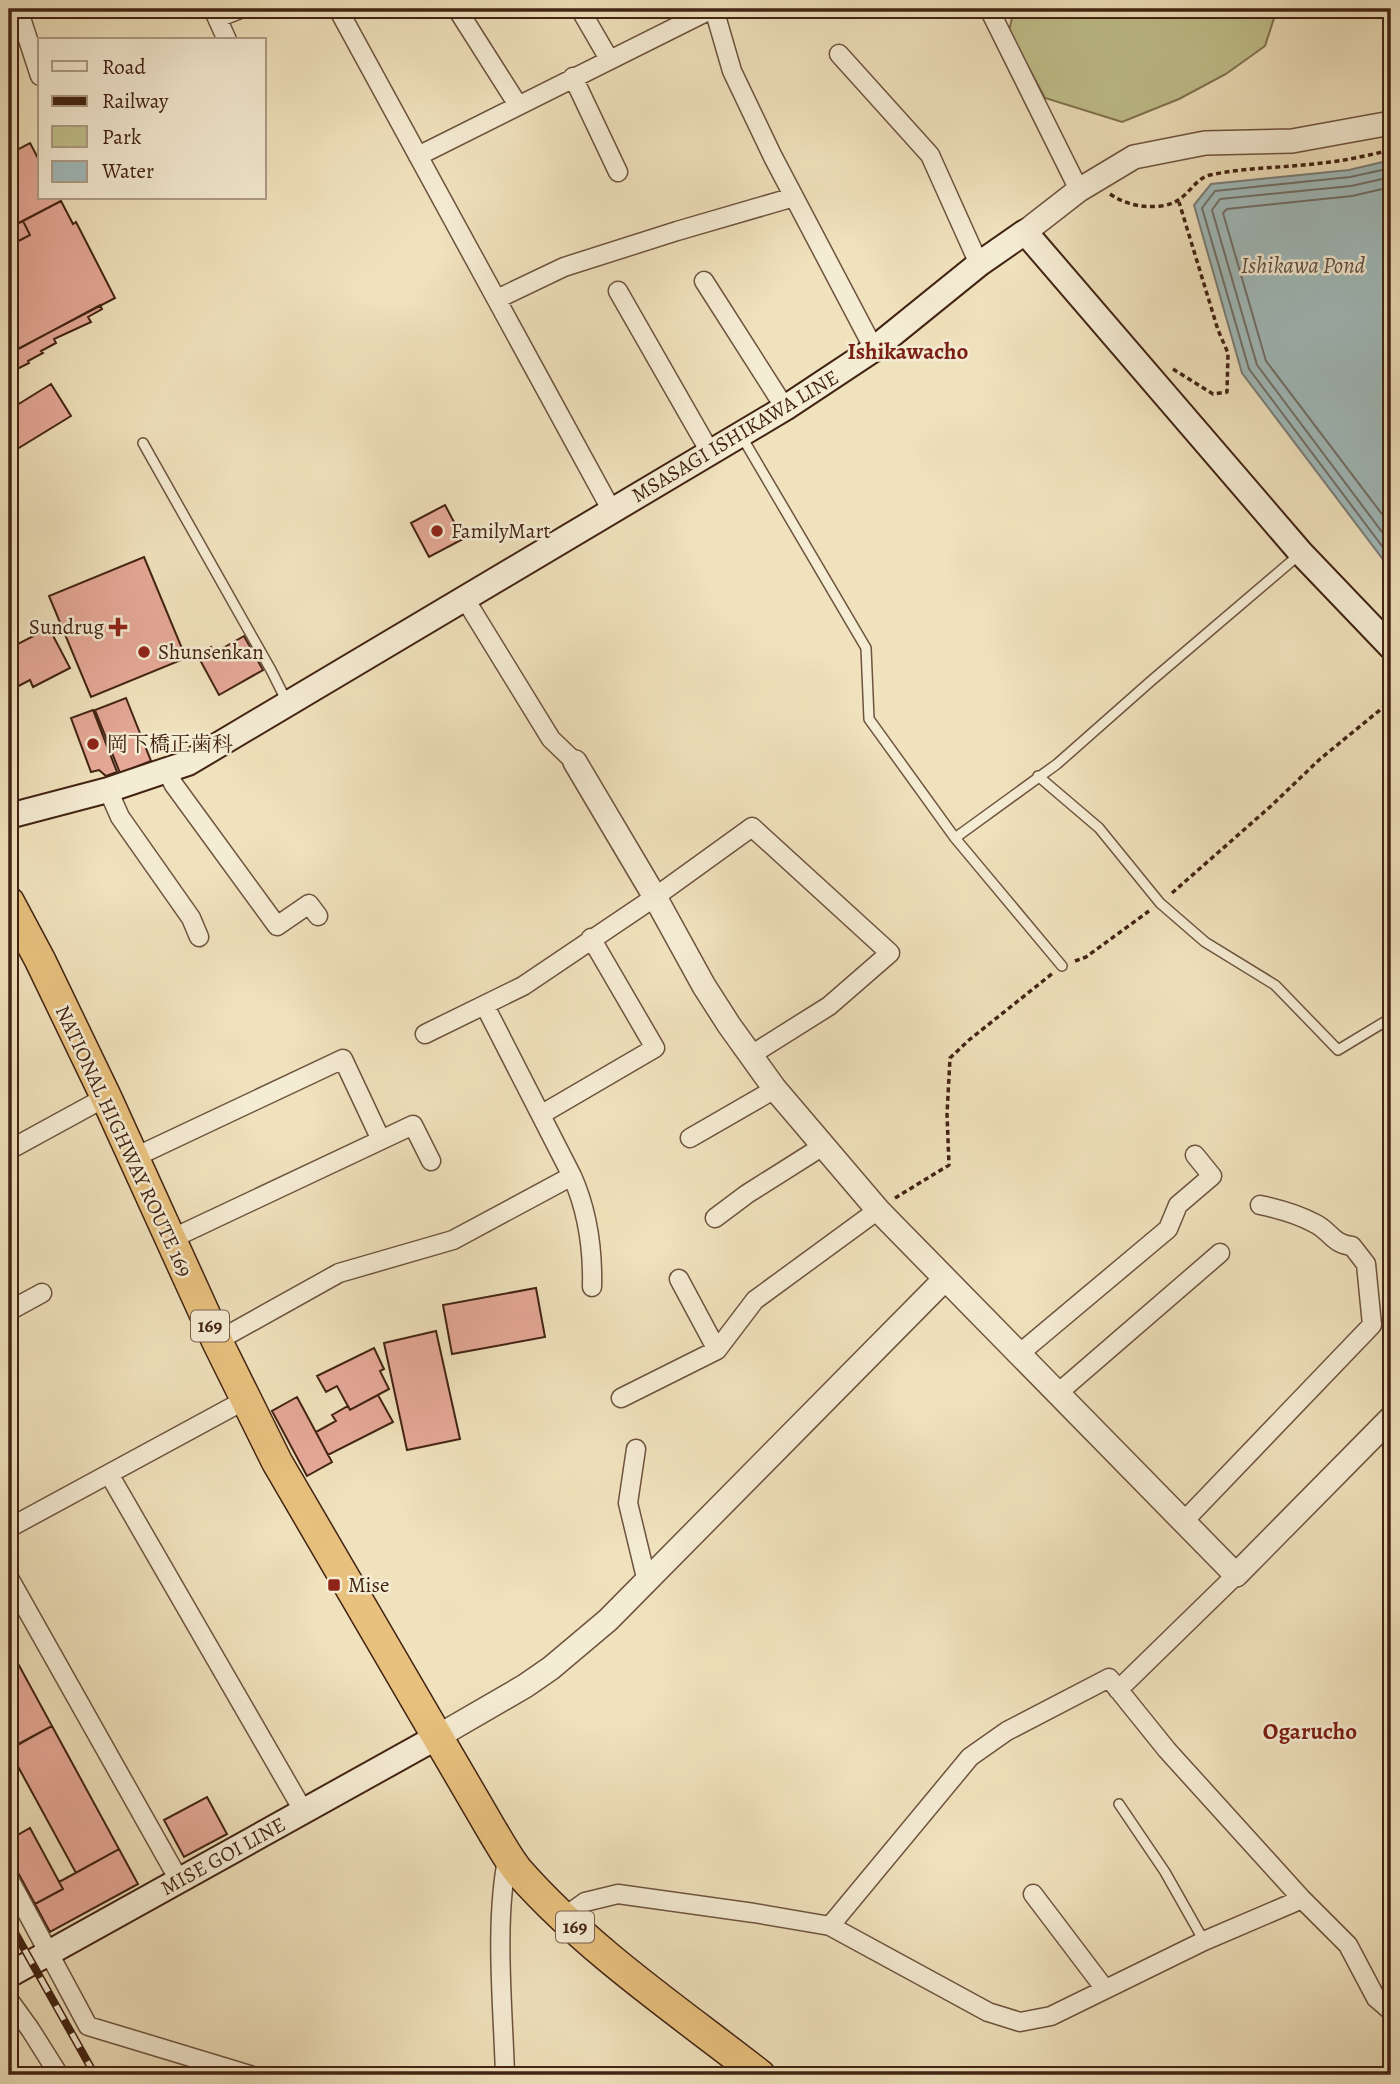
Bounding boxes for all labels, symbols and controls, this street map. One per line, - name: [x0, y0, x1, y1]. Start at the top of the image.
- legend: [38, 38, 266, 200]
- text: Road: [102, 53, 146, 81]
- text: Railway: [102, 87, 169, 115]
- text: Park: [102, 123, 142, 151]
- text: Water: [101, 157, 154, 185]
- water label: Ishikawa Pond: [1241, 250, 1366, 281]
- district label: Ishikawacho: [848, 336, 969, 367]
- street label: MSASAGI ISHIKAWA LINE: [626, 363, 844, 509]
- place label: FamilyMart: [451, 517, 551, 545]
- marker: FamilyMart: [429, 523, 445, 539]
- place label: Sundrug: [29, 613, 104, 641]
- marker: Sundrug: [110, 619, 126, 635]
- place label: Shunsenkan: [158, 638, 264, 666]
- marker: Shunsenkan: [136, 644, 152, 660]
- place label: 岡下橋正歯科: [107, 730, 233, 758]
- marker: 岡下橋正歯科: [85, 736, 101, 752]
- street label: NATIONAL HIGHWAY ROUTE 169: [49, 1001, 199, 1281]
- road number: 169: [191, 1310, 229, 1342]
- place label: Mise: [348, 1571, 389, 1599]
- marker: Mise: [326, 1577, 342, 1593]
- district label: Ogarucho: [1263, 1716, 1357, 1747]
- street label: MISE GOI LINE: [156, 1810, 290, 1902]
- road number: 169: [556, 1912, 594, 1942]

